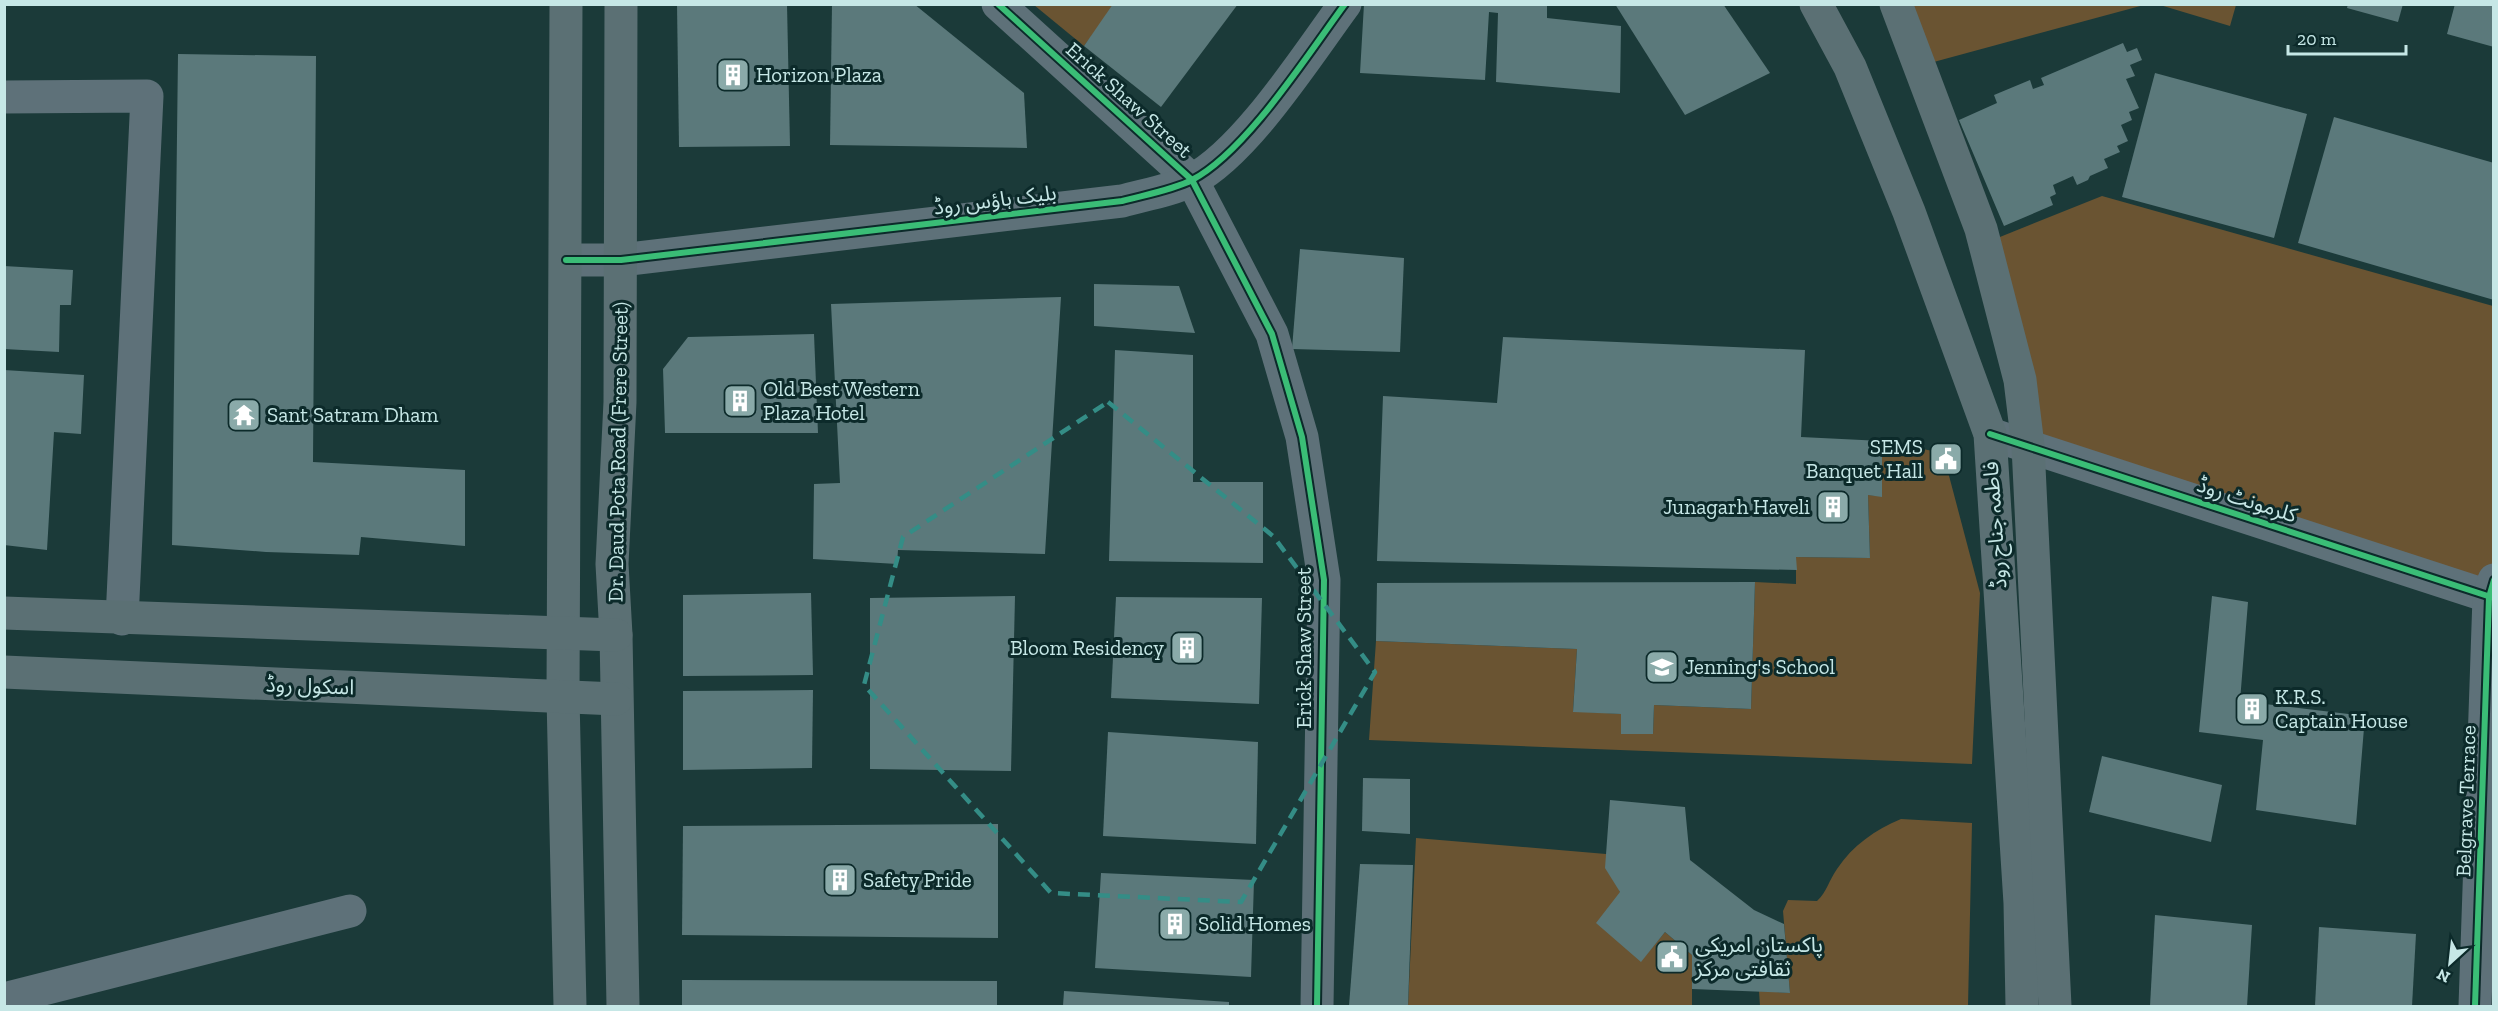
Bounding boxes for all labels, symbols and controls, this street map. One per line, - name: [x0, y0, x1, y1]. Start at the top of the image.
- scale bar: [2288, 18, 2406, 56]
- text: 20 m: [2297, 28, 2337, 50]
- street label: Erick Shaw Street: [1061, 37, 1198, 163]
- building icon: Horizon Plaza: [715, 57, 751, 93]
- place label: Horizon Plaza: [756, 62, 882, 87]
- street label: بلیک ہاؤس روڈ: [932, 180, 1058, 219]
- street label: Dr. Daud Pota Road (Frere Street): [602, 302, 633, 602]
- place label: Old Best Western Plaza Hotel: [763, 376, 920, 425]
- building icon: Old Best Western Plaza Hotel: [722, 383, 758, 419]
- temple icon: Sant Satram Dham: [226, 397, 262, 433]
- place label: Sant Satram Dham: [267, 402, 438, 427]
- place label: SEMS Banquet Hall: [1806, 434, 1923, 483]
- public building icon: SEMS Banquet Hall: [1928, 441, 1964, 477]
- street label: فاطمہ جناح روڈ: [1978, 460, 2014, 590]
- street label: کلرمونٹ روڈ: [2194, 472, 2301, 528]
- building icon: Junagarh Haveli: [1815, 489, 1851, 525]
- place label: Junagarh Haveli: [1663, 494, 1810, 519]
- street label: Erick Shaw Street: [1291, 567, 1316, 728]
- building icon: Bloom Residency: [1169, 630, 1205, 666]
- place label: Bloom Residency: [1010, 635, 1164, 660]
- school or university icon: Jenning's School: [1644, 649, 1680, 685]
- place label: Jenning's School: [1685, 654, 1836, 679]
- street label: اسکول روڈ: [265, 671, 355, 700]
- place label: K.R.S. Captain House: [2275, 684, 2408, 733]
- building icon: K.R.S. Captain House: [2234, 691, 2270, 727]
- street label: Belgrave Terrace: [2450, 725, 2481, 877]
- building icon: Safety Pride: [822, 862, 858, 898]
- place label: Safety Pride: [863, 867, 972, 892]
- building icon: Solid Homes: [1157, 906, 1193, 942]
- place label: Solid Homes: [1198, 911, 1311, 936]
- place label: پاکستان امریکی ثقافتی مرکز: [1694, 932, 1823, 981]
- north arrow: [2420, 933, 2480, 993]
- public building icon: پاکستان امریکی ثقافتی مرکز: [1654, 939, 1690, 975]
- text: N: [2434, 965, 2453, 987]

